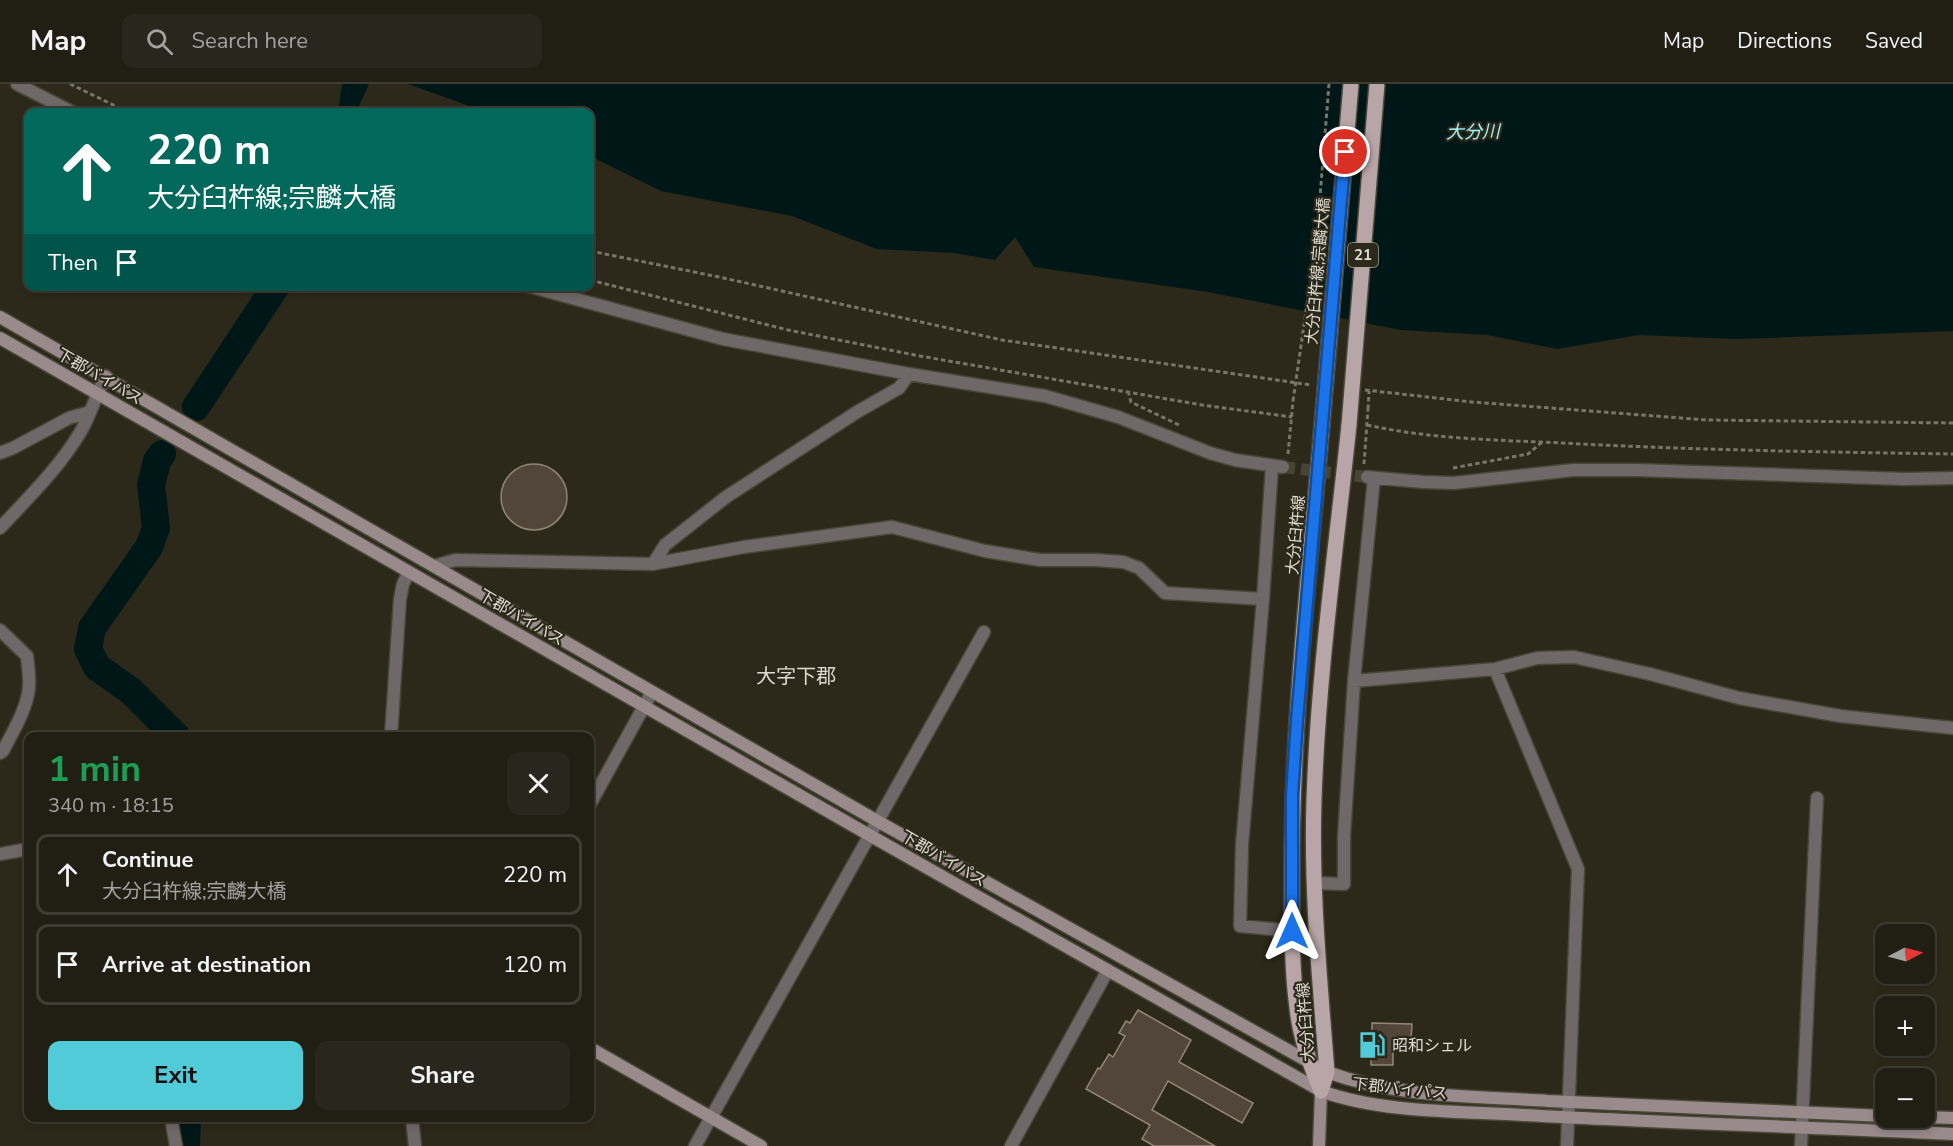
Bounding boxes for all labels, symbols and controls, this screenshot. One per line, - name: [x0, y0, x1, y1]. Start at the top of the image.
- search box: [122, 14, 542, 68]
- text: Map: [30, 22, 86, 60]
- icon: search: [143, 25, 176, 58]
- text: Search here: [191, 26, 308, 56]
- text: Map: [1663, 27, 1704, 55]
- text: Directions: [1737, 27, 1832, 55]
- text: Saved: [1865, 27, 1923, 55]
- water label: 大分川: [1446, 119, 1502, 144]
- text: 220 m: [147, 122, 271, 179]
- pin: [1319, 126, 1370, 177]
- icon: ahead: [48, 132, 126, 210]
- icon: arrive: [1328, 135, 1361, 168]
- text: 大分臼杵線;宗麟大橋: [147, 180, 396, 217]
- street label: 大分臼杵線;宗麟大橋: [1301, 197, 1335, 346]
- road number: 21: [1348, 243, 1378, 267]
- icon: arrive: [110, 246, 143, 279]
- text: Then: [48, 248, 98, 278]
- street label: 下郡バイパス: [53, 343, 146, 410]
- street label: 大分臼杵線: [1282, 494, 1310, 576]
- street label: 下郡バイパス: [475, 584, 568, 651]
- district label: 大字下郡: [756, 663, 836, 690]
- text: 1 min: [48, 745, 141, 794]
- button: close: [507, 752, 570, 815]
- text: 340 m · 18:15: [48, 792, 174, 819]
- street label: 下郡バイパス: [897, 825, 990, 892]
- text: Continue: [102, 845, 193, 875]
- icon: ahead: [51, 858, 84, 891]
- text: 220 m: [503, 860, 567, 890]
- text: 大分臼杵線;宗麟大橋: [102, 878, 287, 905]
- position arrow: [1260, 899, 1324, 963]
- north arrow: [1875, 924, 1935, 984]
- map controls: [1875, 924, 1935, 1128]
- icon: arrive: [51, 948, 84, 981]
- text: Arrive at destination: [102, 950, 311, 980]
- text: 120 m: [503, 950, 567, 980]
- street label: 大分臼杵線: [1292, 981, 1320, 1063]
- button: +: [1875, 996, 1935, 1056]
- fuel station icon: 昭和シェル: [1357, 1030, 1387, 1060]
- place label: 昭和シェル: [1392, 1035, 1472, 1057]
- button: Exit: [48, 1041, 303, 1110]
- button: Share: [315, 1041, 570, 1110]
- button: −: [1875, 1068, 1935, 1128]
- street label: 下郡バイパス: [1351, 1073, 1449, 1105]

